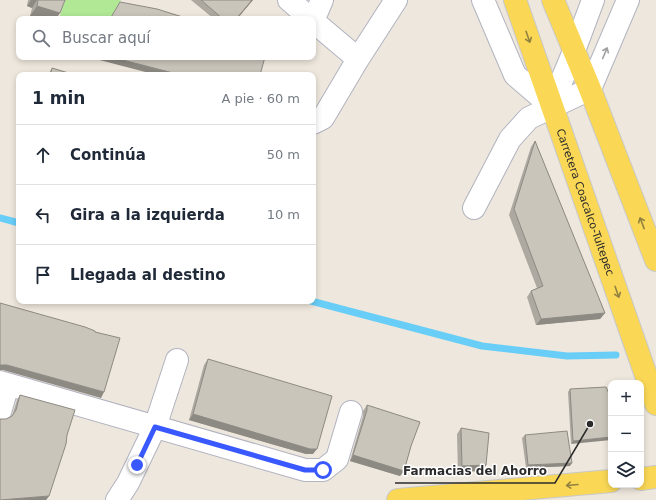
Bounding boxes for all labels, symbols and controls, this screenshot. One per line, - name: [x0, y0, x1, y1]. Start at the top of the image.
- search box: [16, 16, 316, 60]
- icon: search: [30, 27, 52, 49]
- text: Buscar aquí: [62, 29, 150, 47]
- one-way arrow: [524, 30, 532, 42]
- one-way arrow: [602, 48, 610, 60]
- text: 1 min: [32, 88, 85, 108]
- text: A pie · 60 m: [221, 91, 300, 106]
- street label: Carretera Coacalco-Tultepec: [553, 127, 617, 277]
- icon: ahead: [32, 144, 54, 166]
- text: Continúa: [70, 146, 146, 164]
- text: 50 m: [267, 147, 300, 162]
- icon: left: [32, 204, 54, 226]
- text: Gira a la izquierda: [70, 206, 225, 224]
- text: 10 m: [267, 207, 300, 222]
- one-way arrow: [637, 218, 645, 230]
- icon: arrive: [32, 264, 54, 286]
- text: Llegada al destino: [70, 266, 225, 284]
- one-way arrow: [613, 285, 621, 297]
- map controls: [608, 380, 644, 488]
- button: +: [608, 380, 644, 416]
- button: −: [608, 416, 644, 452]
- button: layers: [608, 452, 644, 488]
- route end: [128, 456, 146, 474]
- callout: Farmacias del Ahorro: [395, 459, 555, 483]
- route start: [314, 461, 332, 479]
- text: Farmacias del Ahorro: [403, 464, 547, 478]
- one-way arrow: [566, 481, 579, 488]

